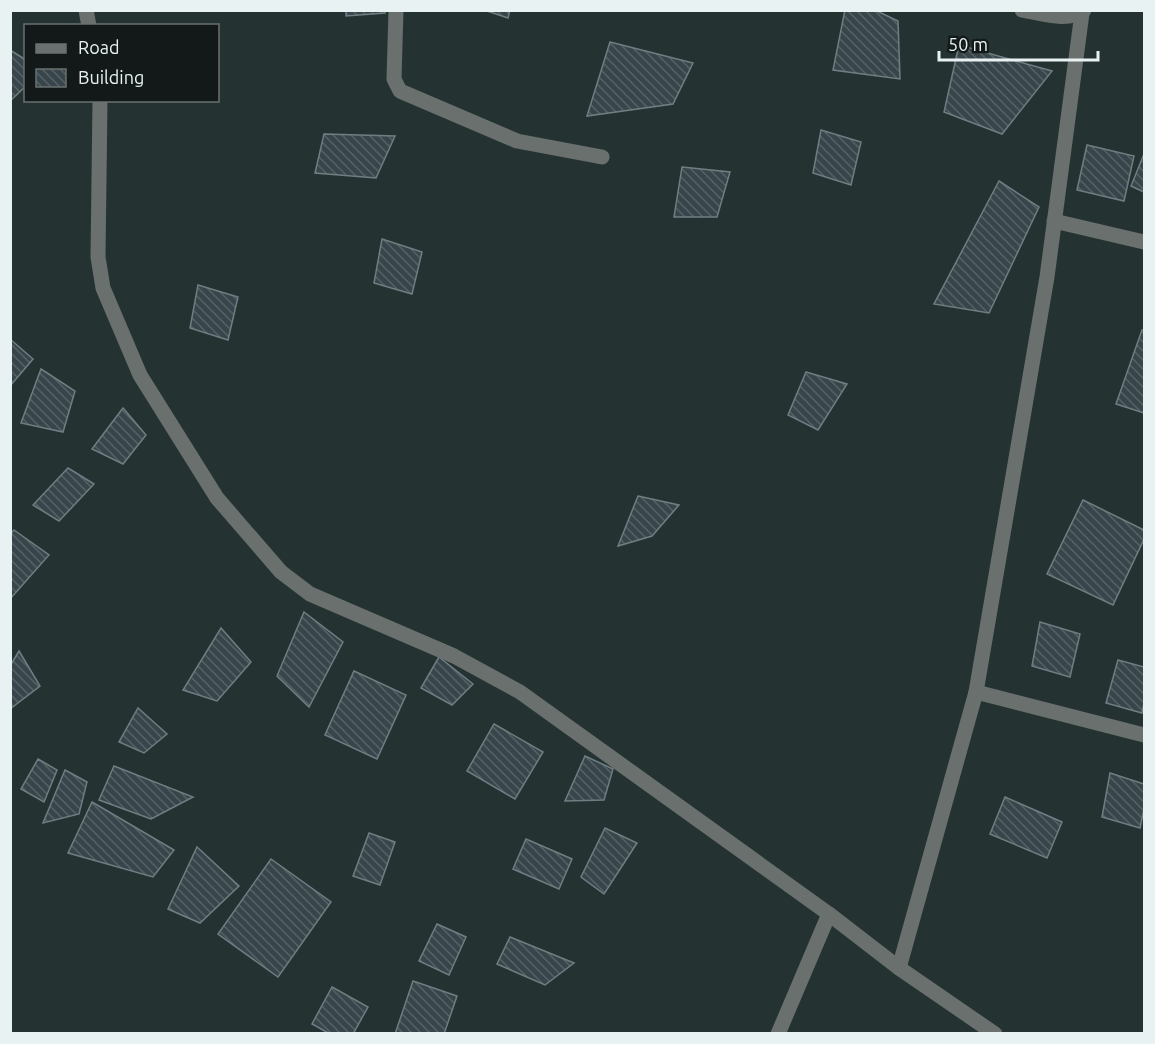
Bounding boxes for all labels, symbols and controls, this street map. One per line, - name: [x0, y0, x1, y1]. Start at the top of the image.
- legend: [24, 24, 219, 102]
- scale bar: [939, 24, 1098, 62]
- text: 50 m: [948, 34, 988, 54]
- text: Road: [78, 37, 120, 57]
- text: Building: [78, 67, 144, 87]

